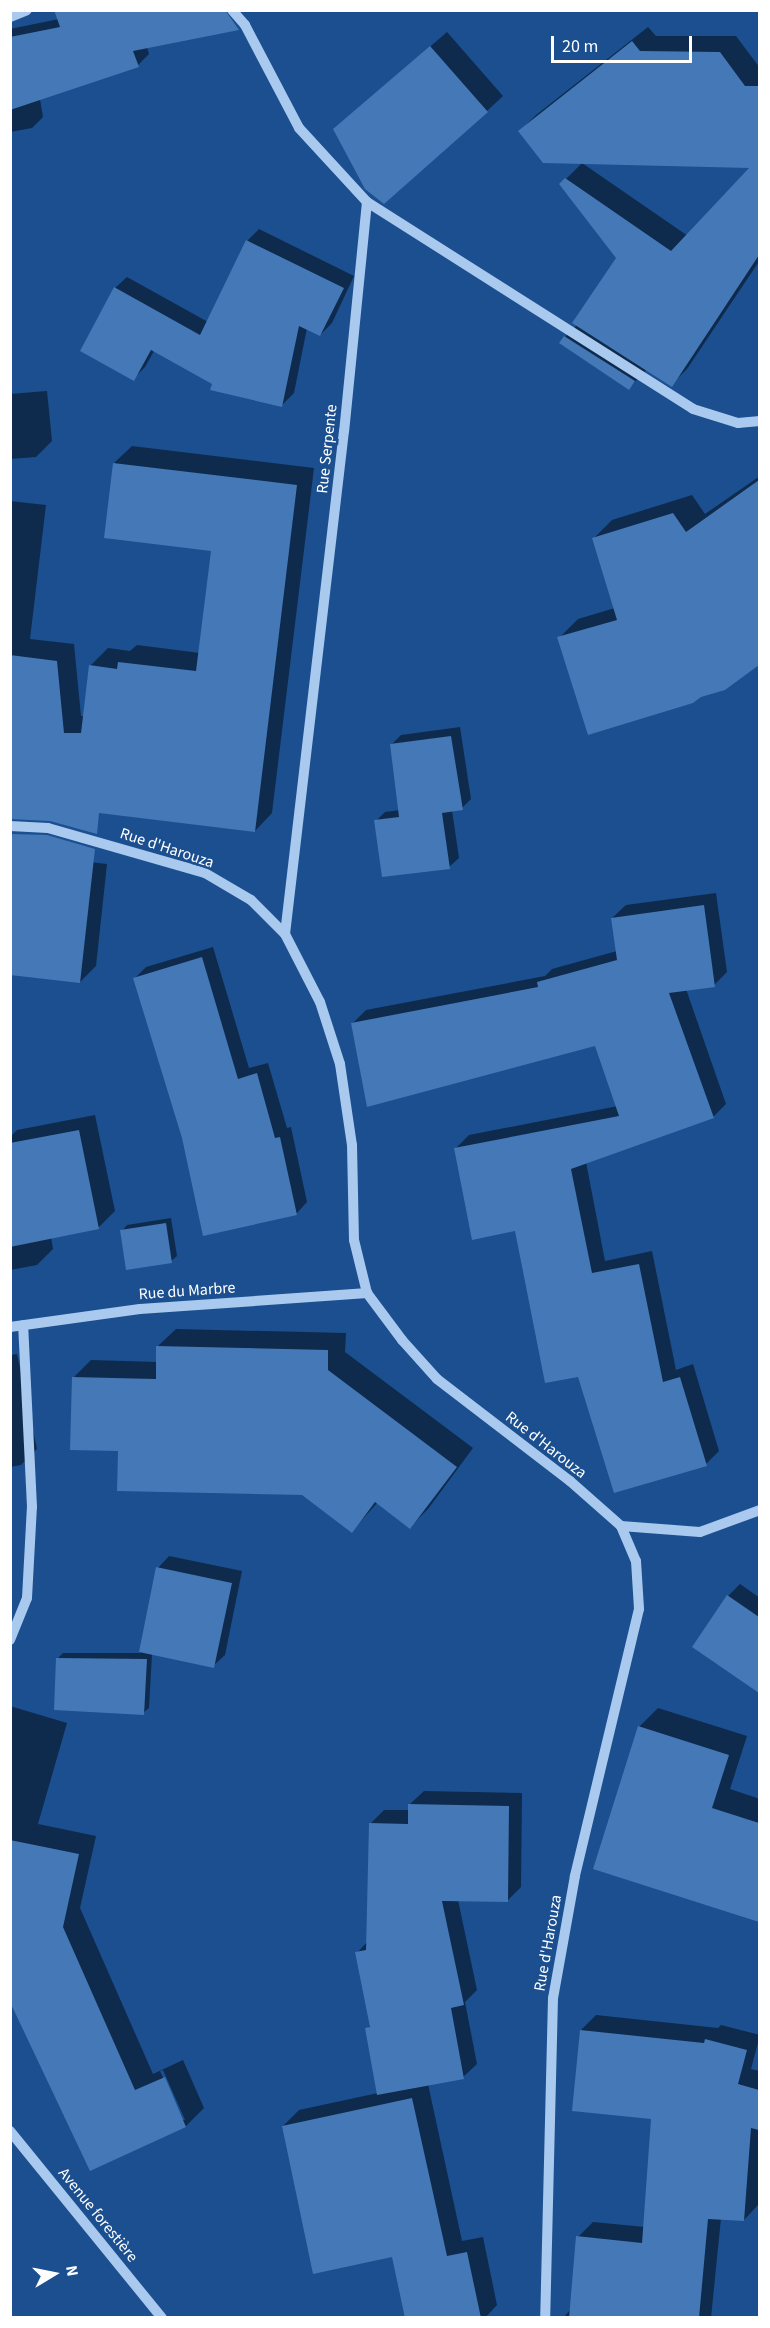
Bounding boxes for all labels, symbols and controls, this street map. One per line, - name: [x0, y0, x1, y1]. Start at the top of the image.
- scale bar: [554, 24, 695, 62]
- text: 20 m: [562, 34, 598, 59]
- street label: Rue Serpente: [313, 403, 341, 495]
- street label: Rue d'Harouza: [118, 824, 216, 872]
- street label: Rue du Marbre: [138, 1278, 236, 1304]
- street label: Rue d'Harouza: [502, 1407, 590, 1483]
- street label: Rue d'Harouza: [530, 1893, 566, 1993]
- street label: Avenue forestière: [54, 2164, 142, 2266]
- north arrow: [24, 2244, 84, 2304]
- text: N: [60, 2264, 83, 2278]

